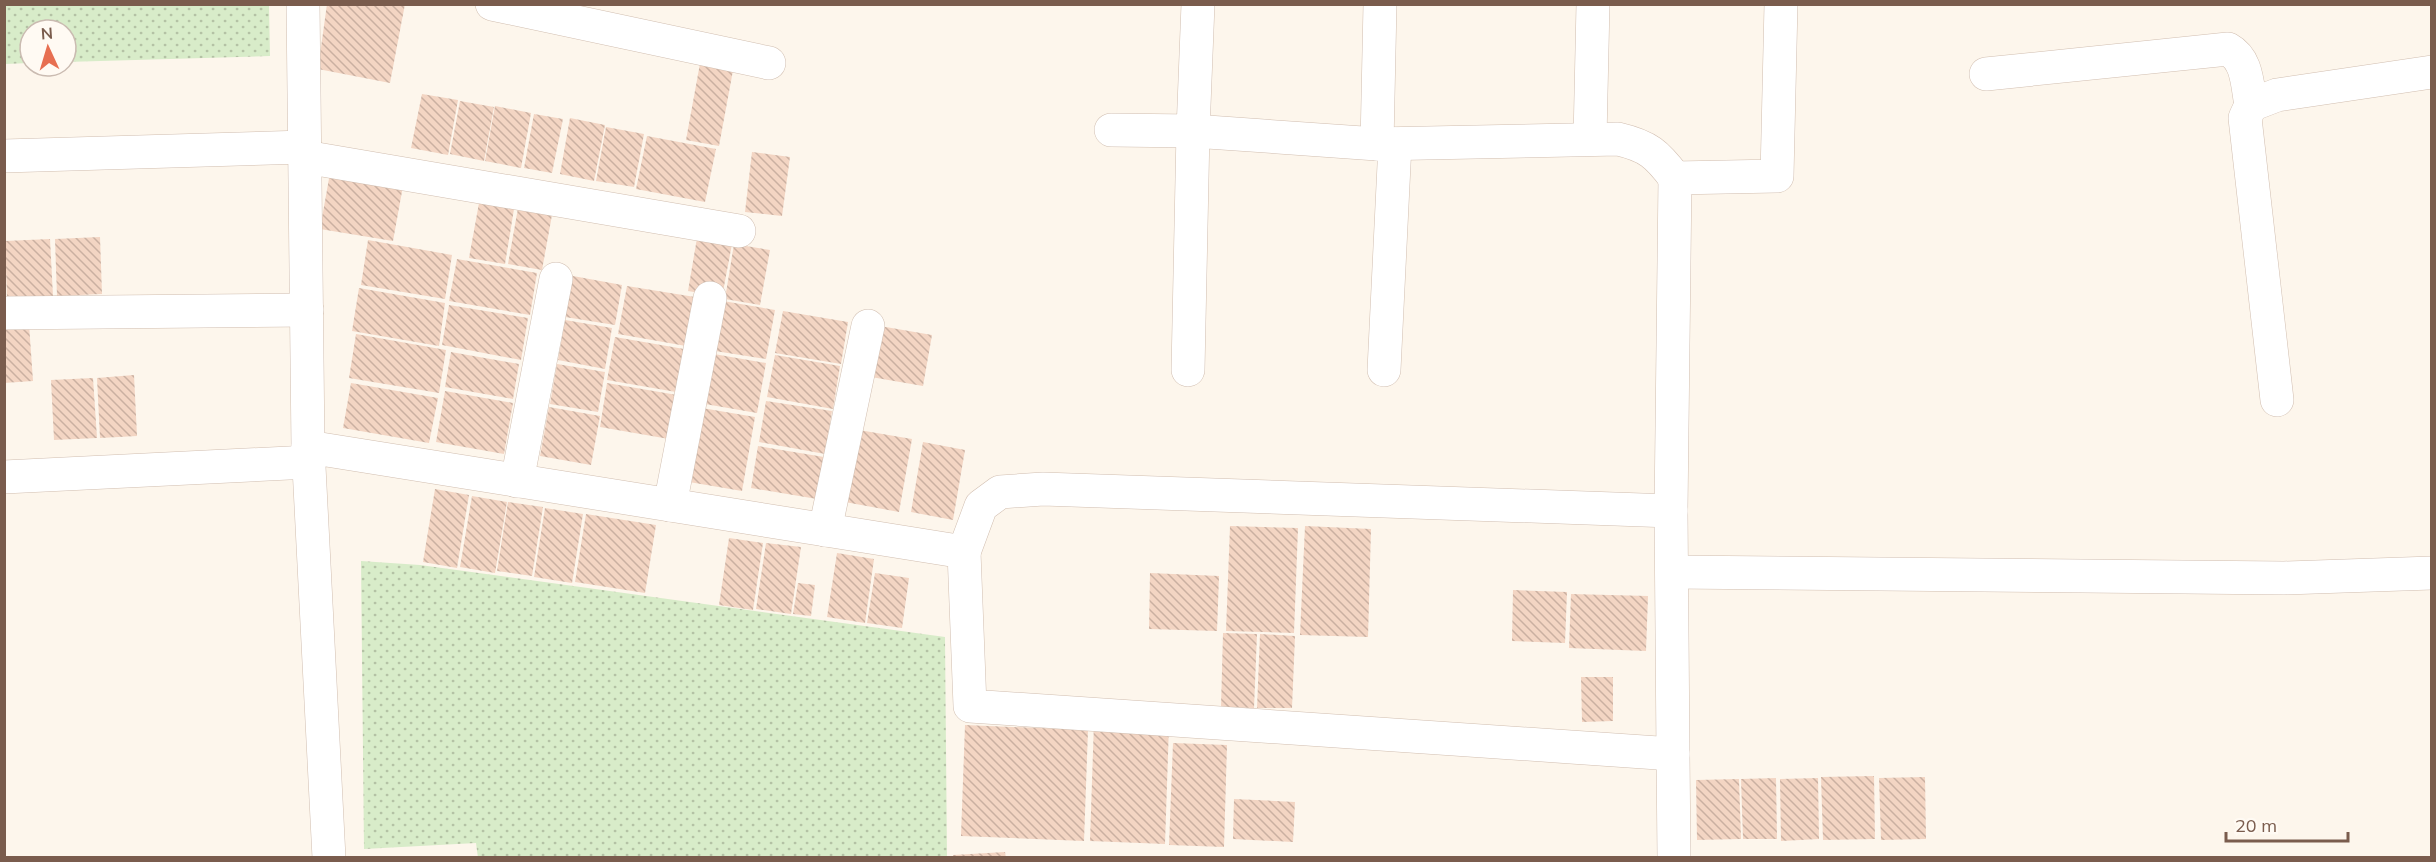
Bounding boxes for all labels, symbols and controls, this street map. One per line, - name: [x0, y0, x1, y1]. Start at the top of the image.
- north arrow: [18, 18, 78, 78]
- text: N: [40, 23, 54, 43]
- scale bar: [2226, 805, 2348, 843]
- text: 20 m: [2235, 814, 2277, 837]

